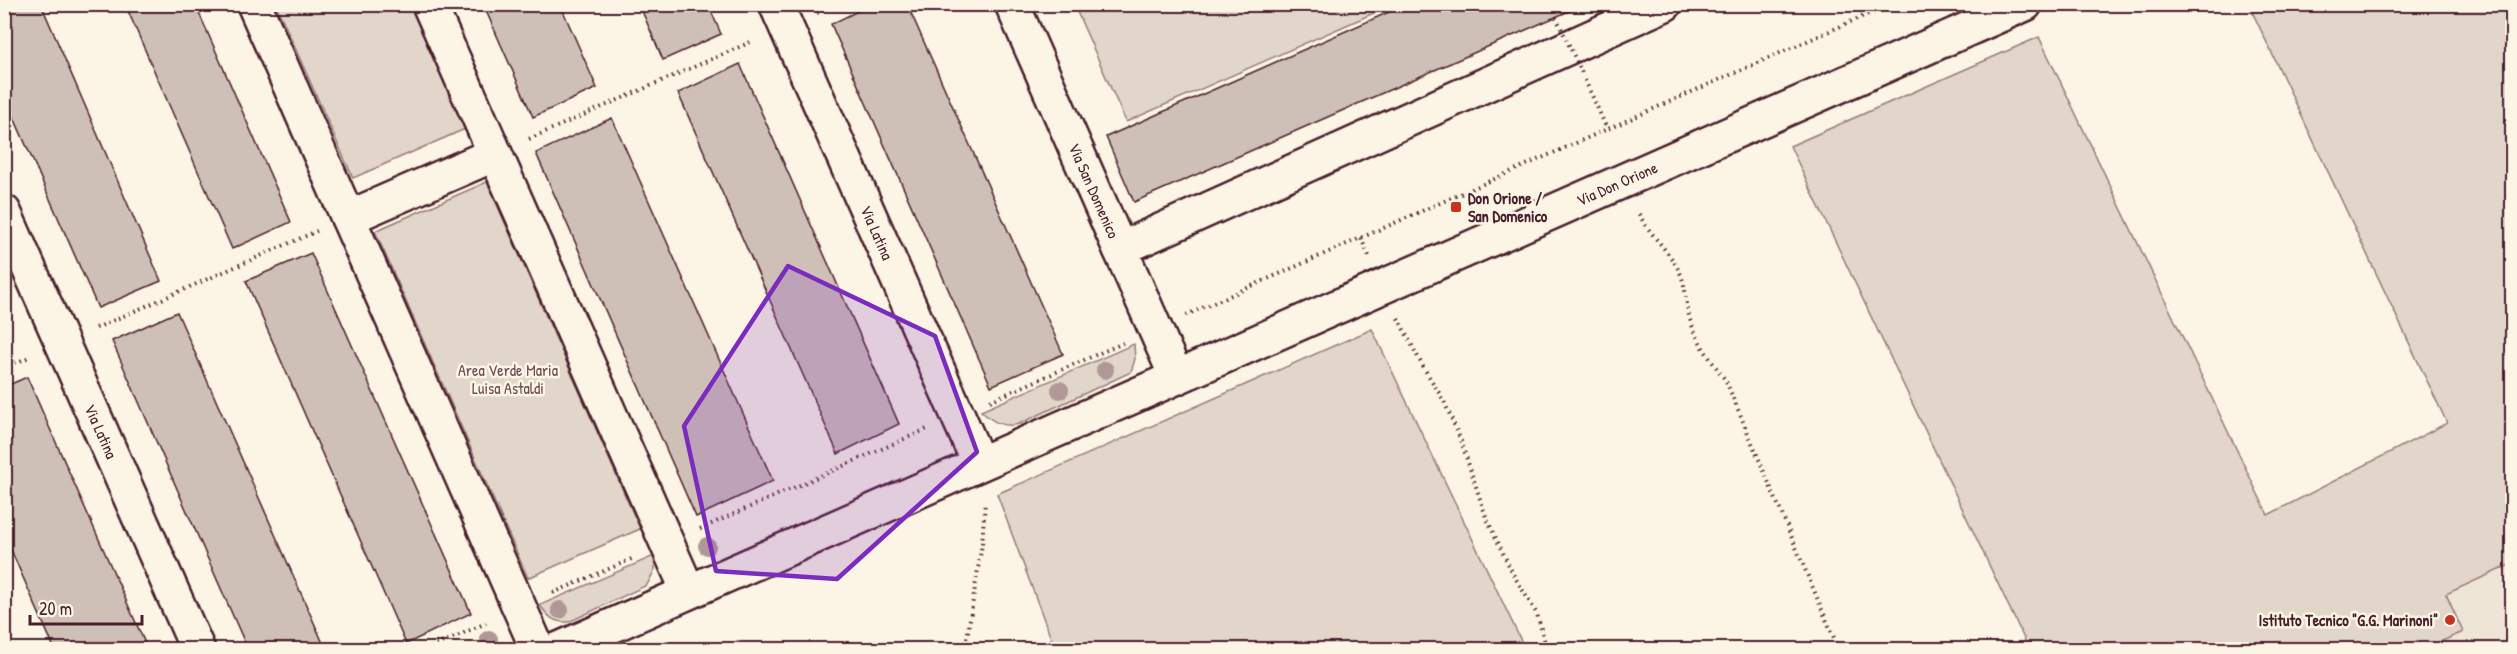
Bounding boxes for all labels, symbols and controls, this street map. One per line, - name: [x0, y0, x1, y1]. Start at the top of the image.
- street label: Via San Domenico: [1064, 140, 1125, 242]
- street label: Via Don Orione: [1573, 156, 1661, 211]
- place label: Don Orione / San Domenico: [1468, 187, 1548, 227]
- marker: Don Orione / San Domenico: [1449, 200, 1463, 214]
- street label: Via Latina: [855, 202, 899, 263]
- park label: Area Verde Maria Luisa Astaldi: [458, 359, 558, 399]
- street label: Via Latina: [80, 401, 123, 462]
- scale bar: [30, 588, 142, 626]
- text: 20 m: [39, 596, 72, 621]
- place label: Istituto Tecnico "G.G. Marinoni": [2259, 609, 2438, 631]
- marker: Istituto Tecnico "G.G. Marinoni": [2443, 613, 2457, 627]

